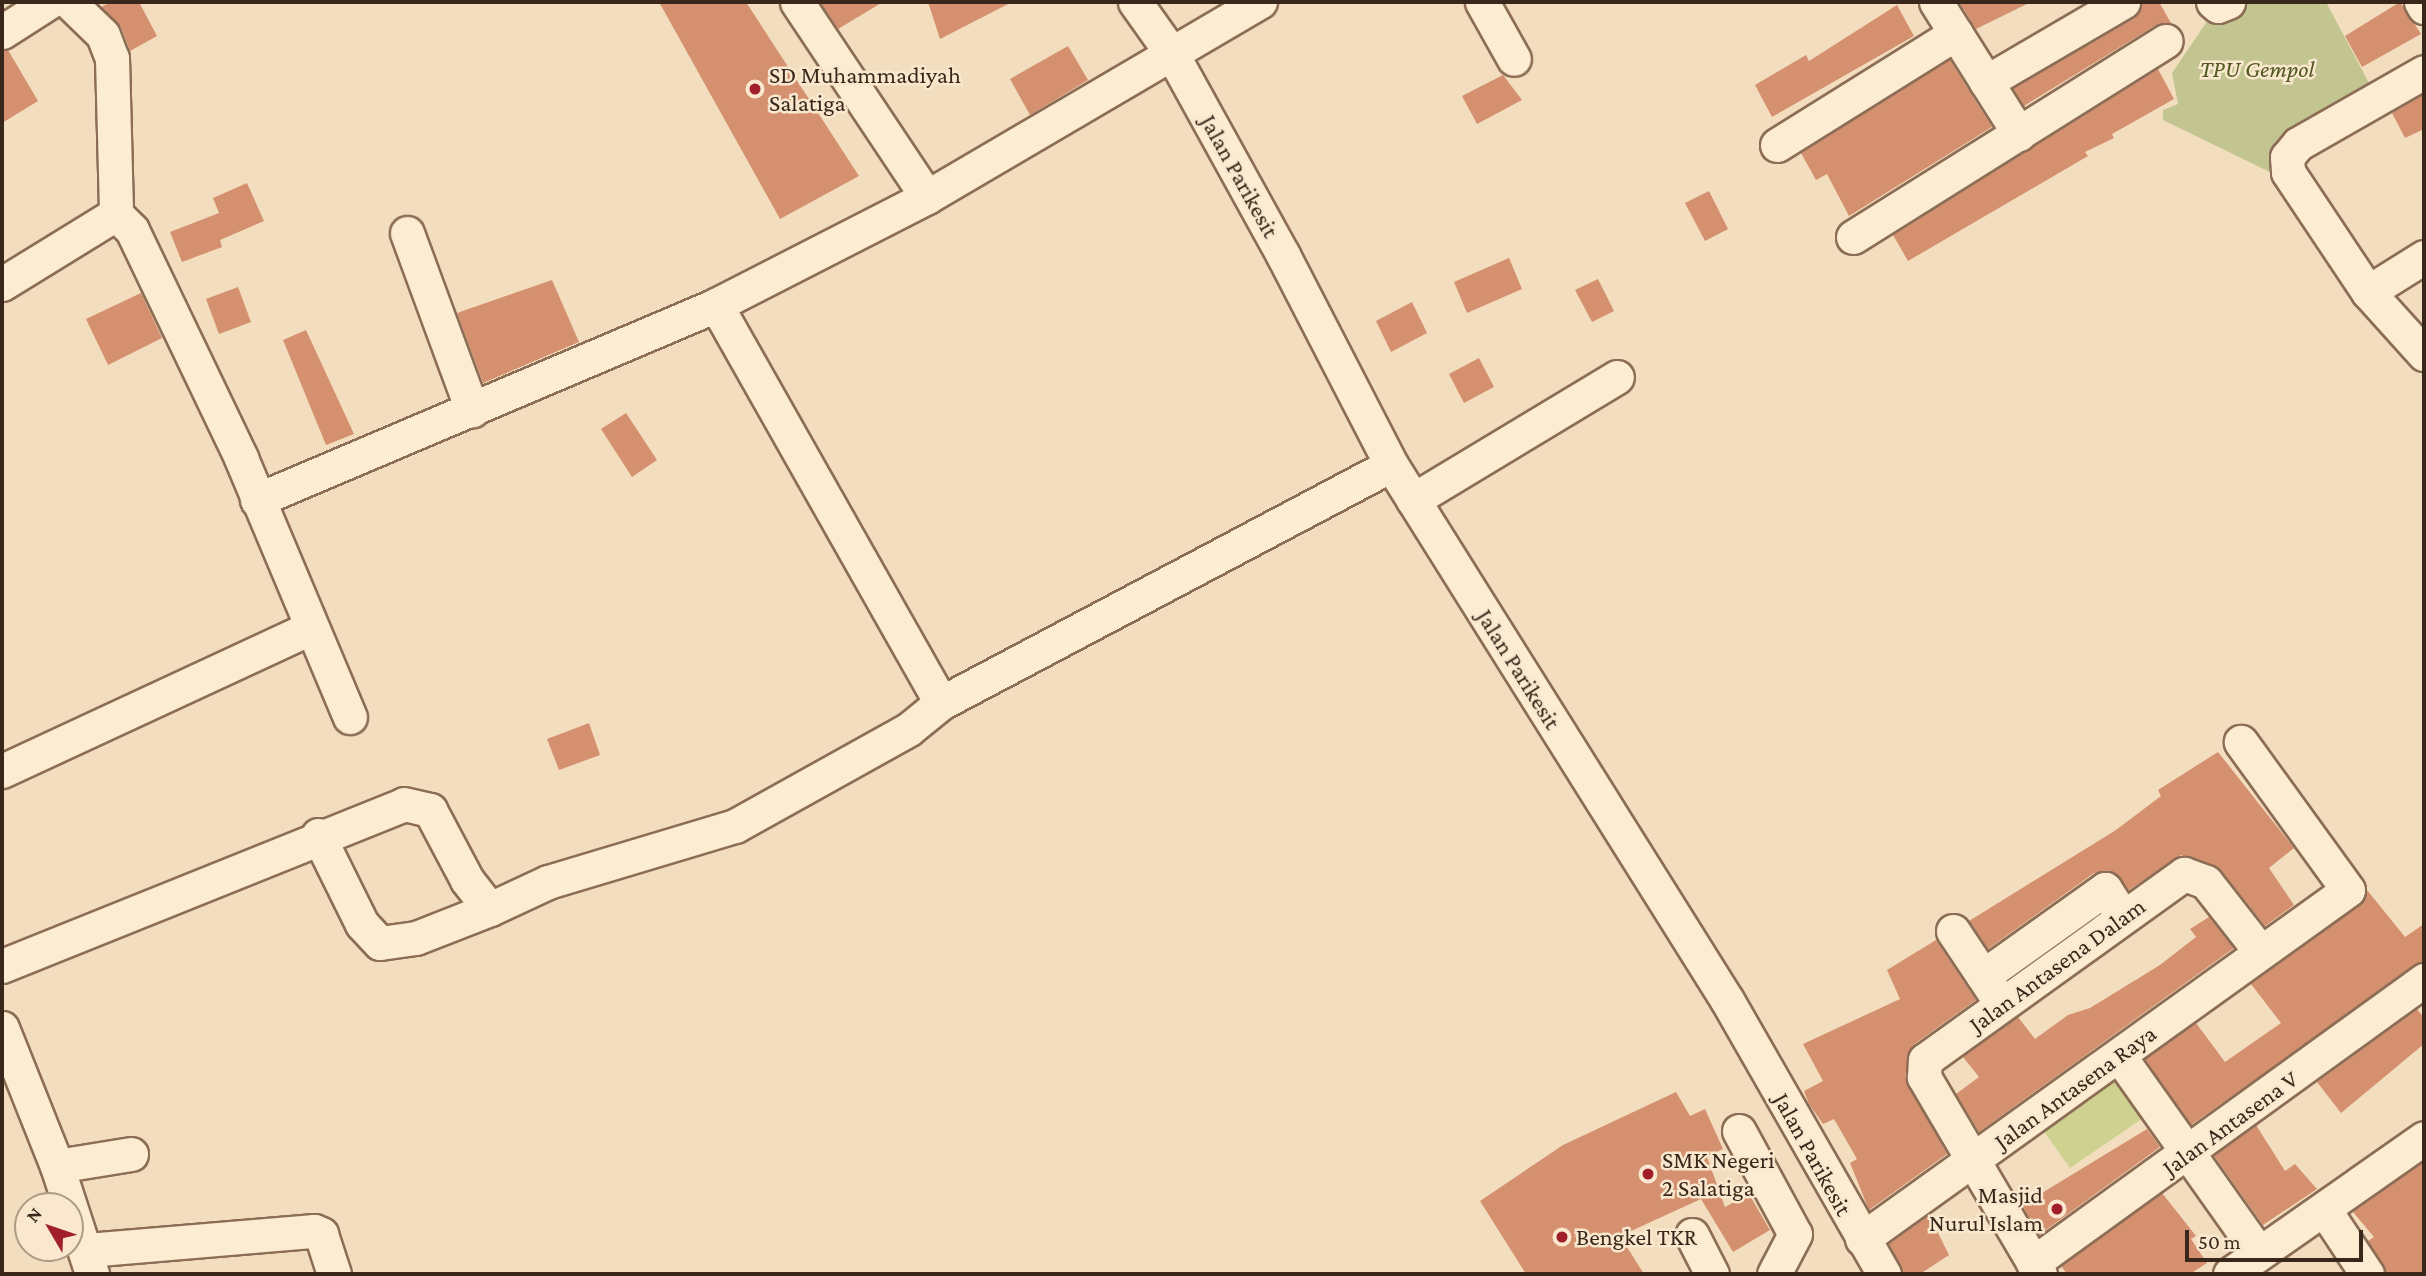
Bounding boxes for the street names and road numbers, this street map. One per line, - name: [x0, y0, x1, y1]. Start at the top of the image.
- street label: Jalan Parikesit: [1194, 109, 1286, 243]
- street label: Jalan Parikesit: [1471, 604, 1567, 734]
- street label: Jalan Antasena Dalam: [1963, 891, 2151, 1039]
- street label: Jalan Antasena Raya: [1988, 1019, 2162, 1155]
- street label: Jalan Antasena V: [2157, 1064, 2303, 1182]
- street label: Jalan Parikesit: [1767, 1087, 1859, 1221]

